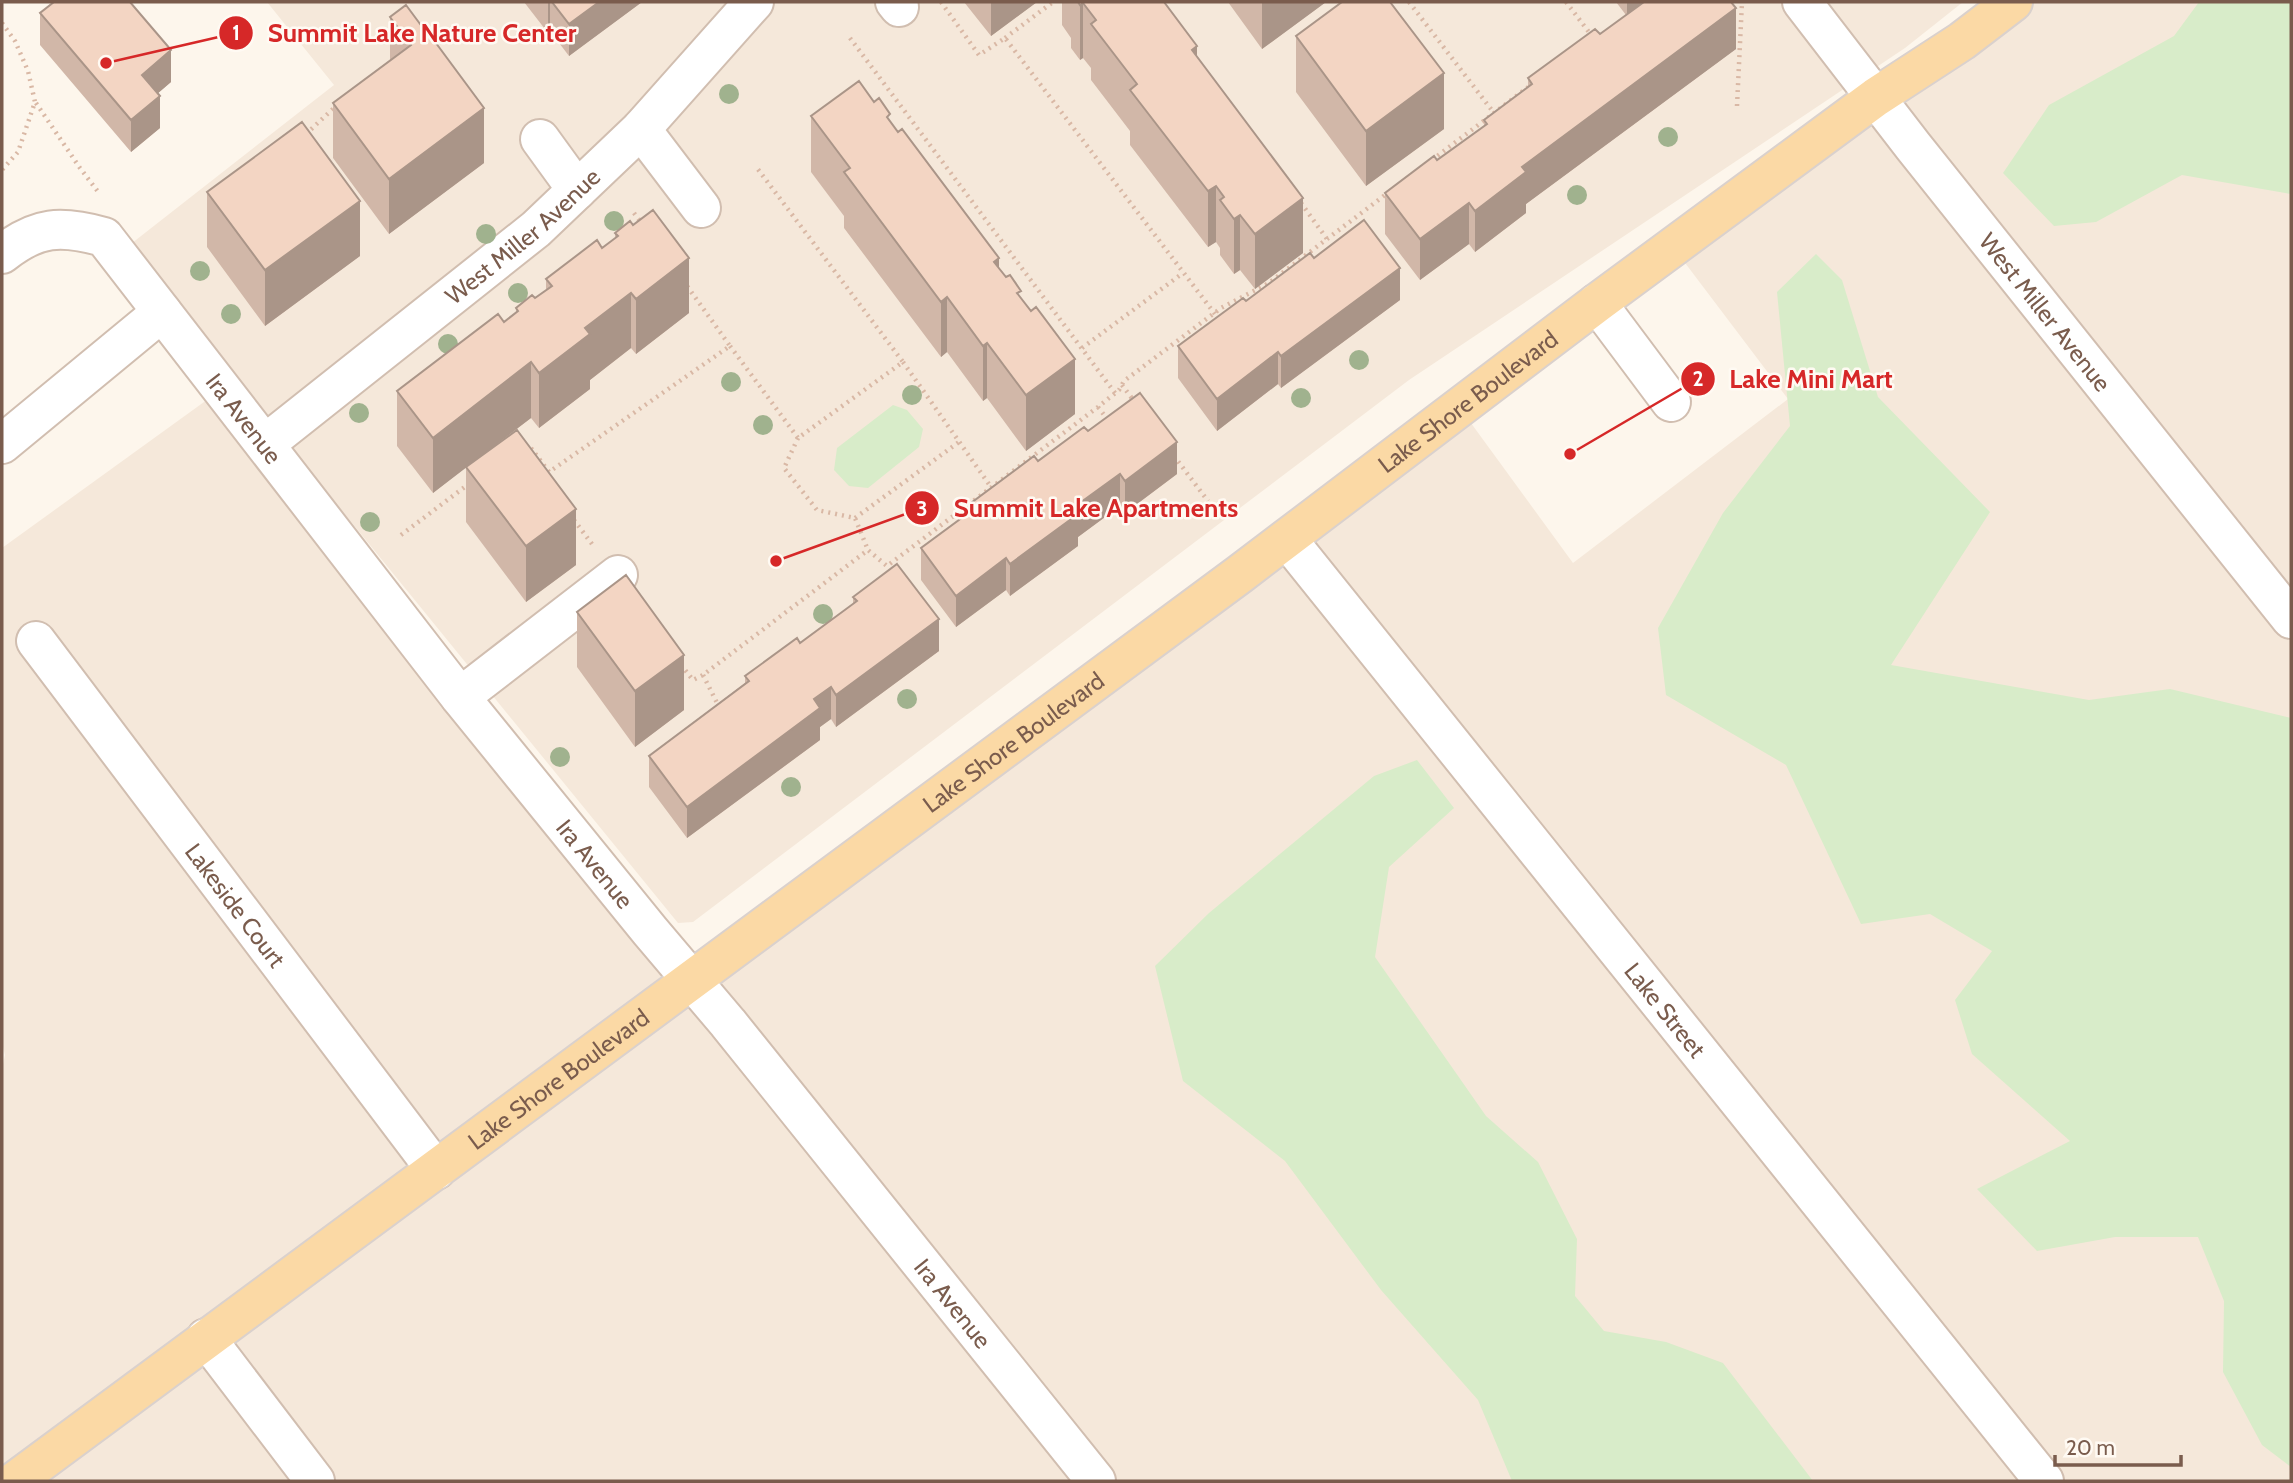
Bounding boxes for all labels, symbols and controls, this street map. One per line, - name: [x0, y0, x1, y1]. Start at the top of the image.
- callout: Summit Lake Nature Center: [218, 9, 590, 56]
- text: Summit Lake Nature Center: [268, 17, 577, 49]
- text: 1: [232, 20, 240, 45]
- street label: West Miller Avenue: [439, 162, 606, 310]
- street label: West Miller Avenue: [1973, 227, 2118, 397]
- street label: Lake Shore Boulevard: [1372, 324, 1563, 479]
- callout: Lake Mini Mart: [1680, 356, 1907, 403]
- text: Lake Mini Mart: [1729, 363, 1893, 395]
- text: 2: [1692, 366, 1704, 391]
- street label: Ira Avenue: [200, 367, 288, 469]
- callout: Summit Lake Apartments: [905, 485, 1252, 532]
- text: Summit Lake Apartments: [954, 492, 1238, 524]
- text: 3: [916, 496, 928, 521]
- street label: Lake Shore Boulevard: [917, 665, 1110, 819]
- street label: Ira Avenue: [550, 813, 640, 914]
- street label: Lakeside Court: [179, 837, 292, 973]
- street label: Lake Street: [1619, 957, 1712, 1063]
- street label: Lake Shore Boulevard: [462, 1002, 655, 1155]
- street label: Ira Avenue: [909, 1253, 998, 1354]
- scale bar: [2055, 1424, 2181, 1468]
- text: 20 m: [2066, 1435, 2115, 1460]

